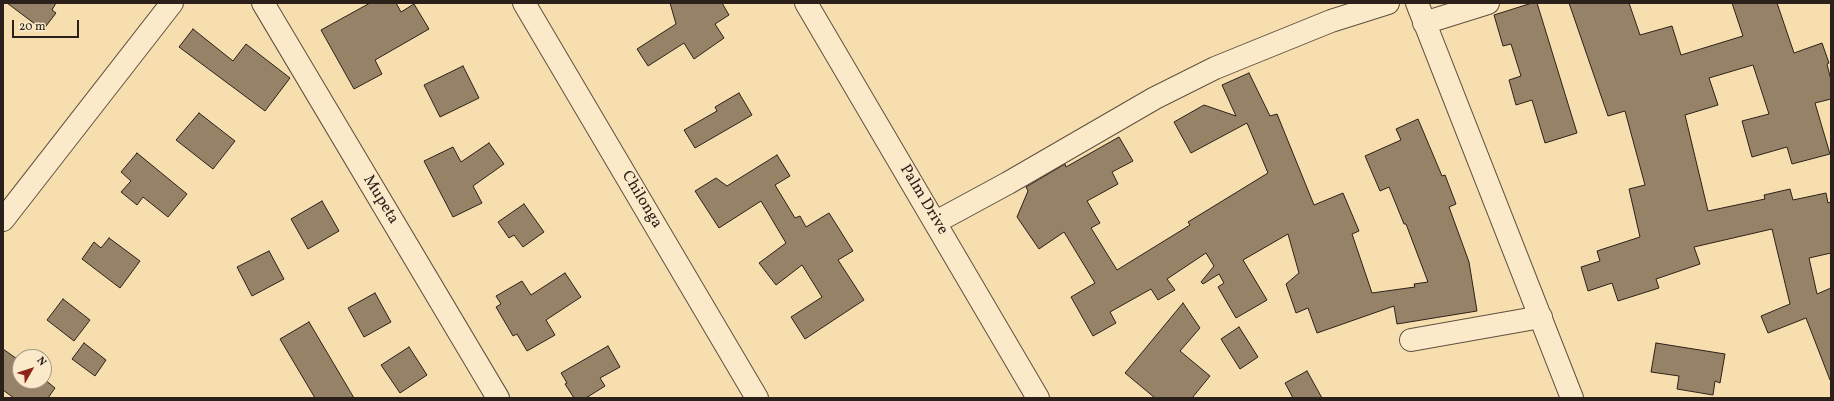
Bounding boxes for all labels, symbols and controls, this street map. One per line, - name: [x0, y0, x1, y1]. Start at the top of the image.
- scale bar: [14, 12, 81, 38]
- text: 20 m: [19, 19, 46, 35]
- street label: Palm Drive: [895, 161, 951, 239]
- street label: Chilonga: [616, 168, 666, 232]
- street label: Mupeta: [358, 172, 402, 228]
- north arrow: [12, 349, 52, 389]
- text: N: [33, 354, 49, 370]

